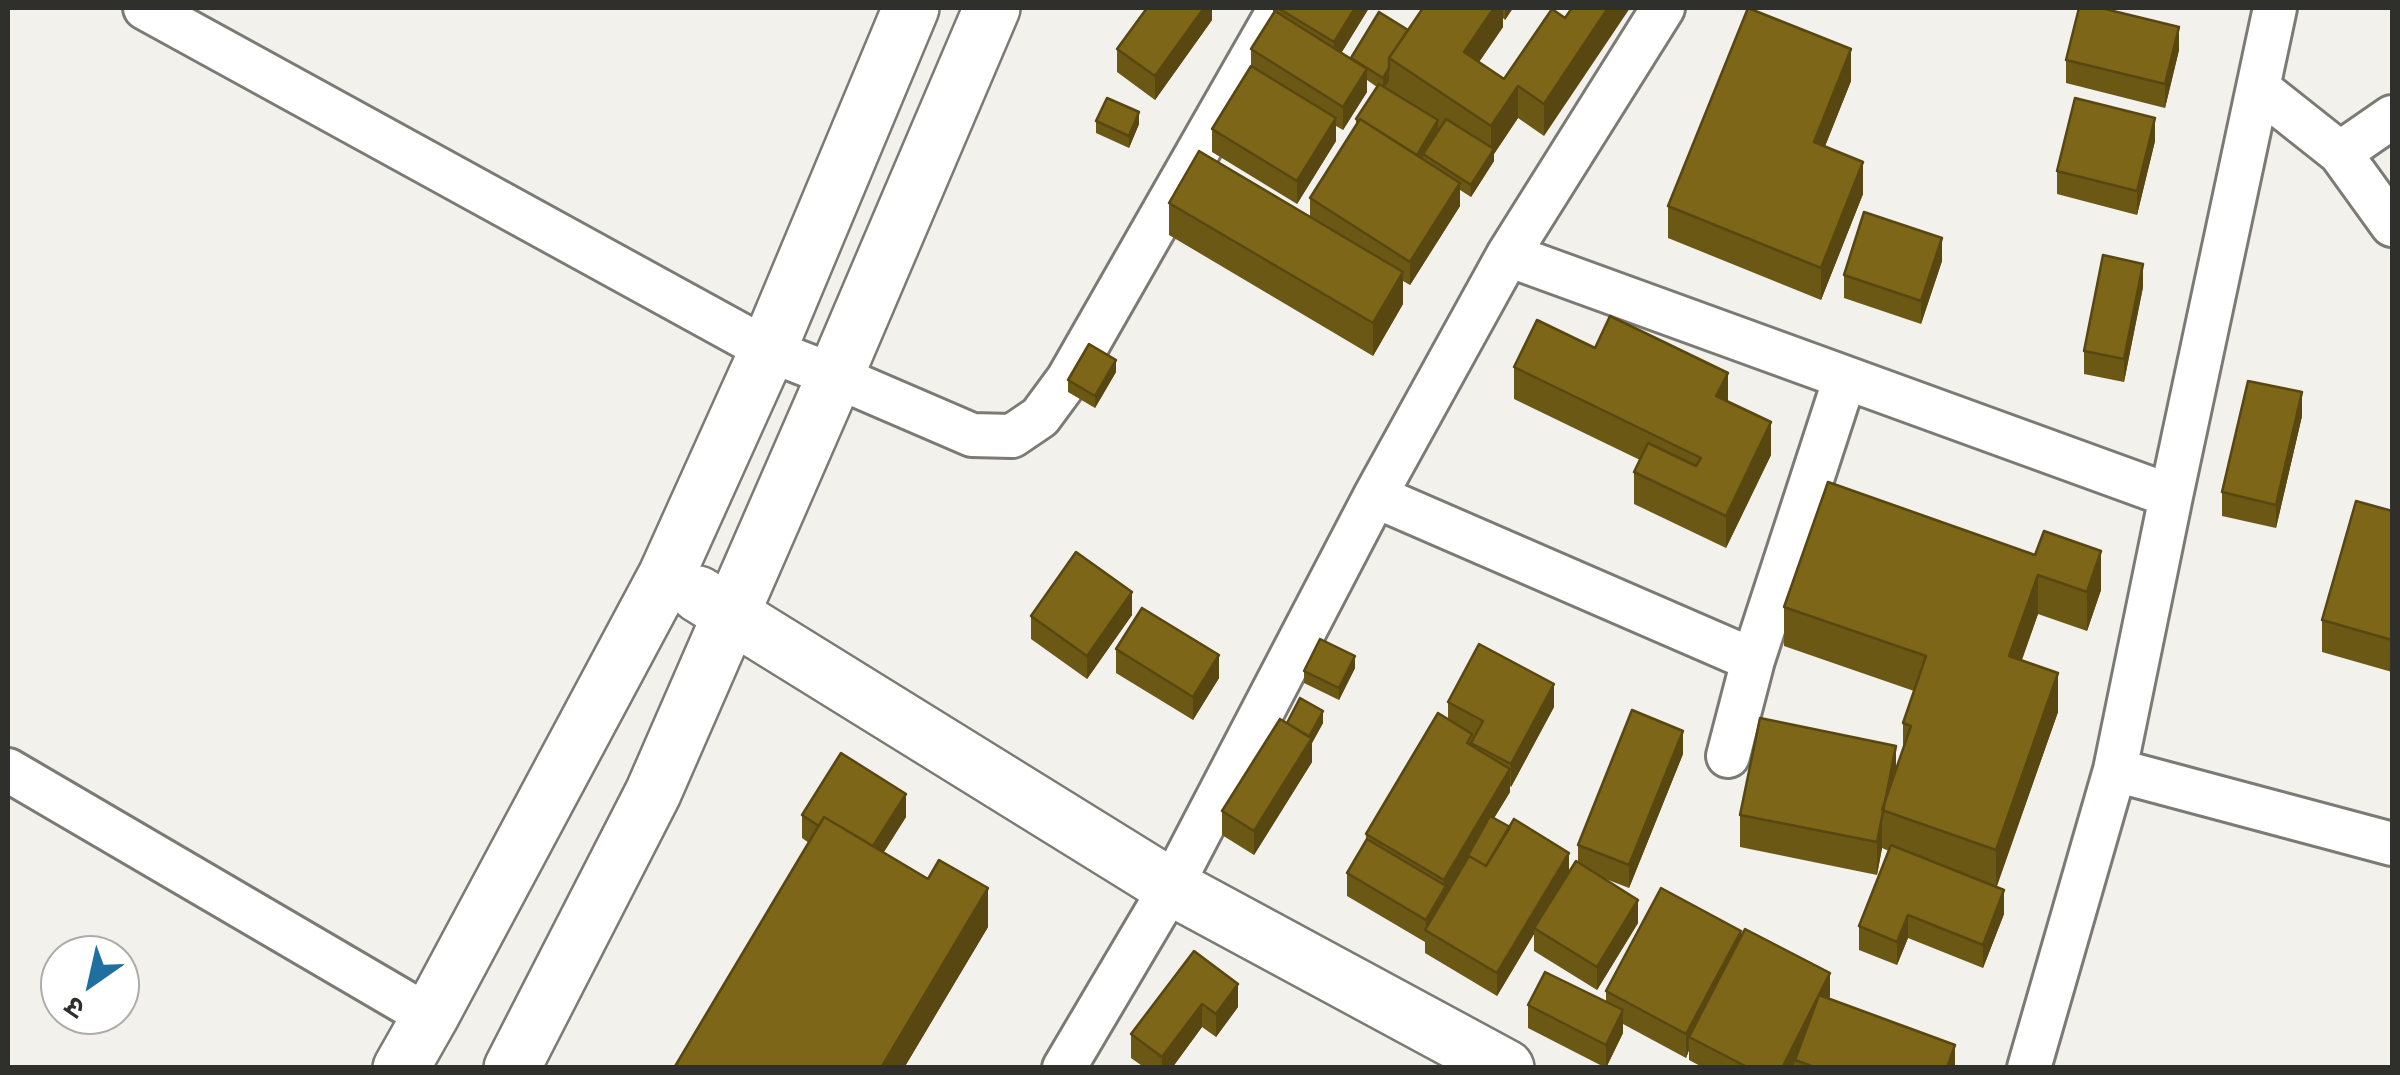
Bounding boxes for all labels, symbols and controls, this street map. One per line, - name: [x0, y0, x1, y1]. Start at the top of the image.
- north arrow: [40, 935, 140, 1035]
- text: उ: [57, 989, 91, 1029]

